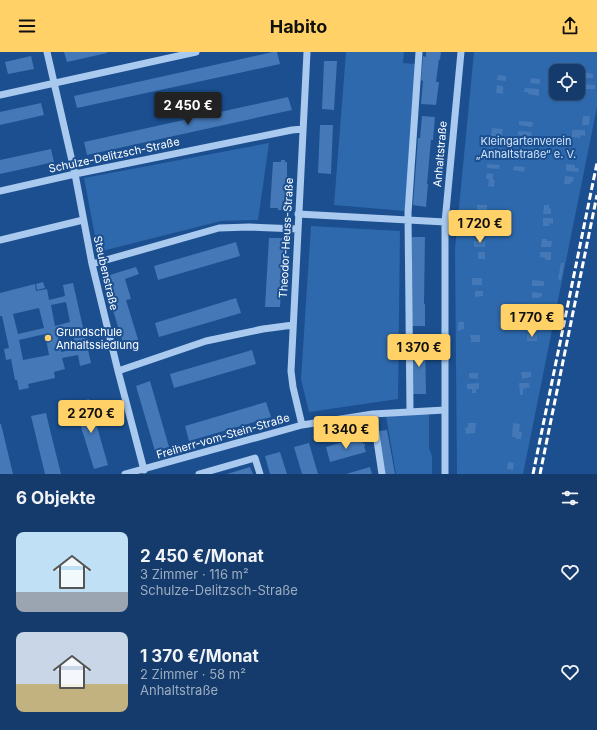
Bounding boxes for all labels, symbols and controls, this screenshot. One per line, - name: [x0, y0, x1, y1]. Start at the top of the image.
- icon: menu: [16, 15, 38, 37]
- icon: share: [559, 15, 581, 37]
- text: Habito: [270, 16, 327, 37]
- map controls: [549, 64, 585, 100]
- button: locate: [549, 64, 585, 100]
- pin: 2 450 €: [151, 92, 225, 126]
- text: 2 450 €: [163, 97, 213, 113]
- street label: Anhaltstraße: [430, 121, 450, 187]
- street label: Schulze-Delitzsch-Straße: [47, 134, 181, 176]
- park label: Kleingartenverein „Anhaltstraße“ e. V.: [476, 134, 576, 161]
- street label: Theodor-Heuss-Straße: [276, 177, 296, 299]
- pin: 1 720 €: [443, 210, 517, 244]
- text: 1 720 €: [457, 215, 503, 231]
- street label: Steubenstraße: [91, 234, 121, 312]
- pin: 1 770 €: [495, 304, 569, 338]
- text: 1 770 €: [510, 309, 554, 325]
- place label: Grundschule Anhaltssiedlung: [56, 325, 139, 352]
- marker: Grundschule Anhaltssiedlung: [43, 333, 53, 343]
- pin: 1 370 €: [382, 334, 456, 368]
- text: 1 370 €: [396, 339, 442, 355]
- pin: 2 270 €: [54, 400, 128, 434]
- text: 2 270 €: [67, 405, 115, 421]
- street label: Freiherr-vom-Stein-Straße: [155, 410, 291, 462]
- pin: 1 340 €: [309, 416, 383, 450]
- text: 1 340 €: [323, 421, 369, 437]
- icon: filters: [559, 487, 581, 509]
- text: 6 Objekte: [16, 488, 96, 508]
- text: 2 450 €/Monat: [140, 546, 264, 566]
- icon: home: [48, 548, 96, 596]
- icon: heart: [559, 561, 581, 583]
- text: 3 Zimmer · 116 m²: [140, 566, 249, 582]
- text: Schulze-Delitzsch-Straße: [140, 582, 298, 598]
- text: 1 370 €/Monat: [140, 646, 259, 666]
- icon: home: [48, 648, 96, 696]
- icon: heart: [559, 661, 581, 683]
- text: 2 Zimmer · 58 m²: [140, 666, 246, 682]
- text: Anhaltstraße: [140, 682, 218, 698]

